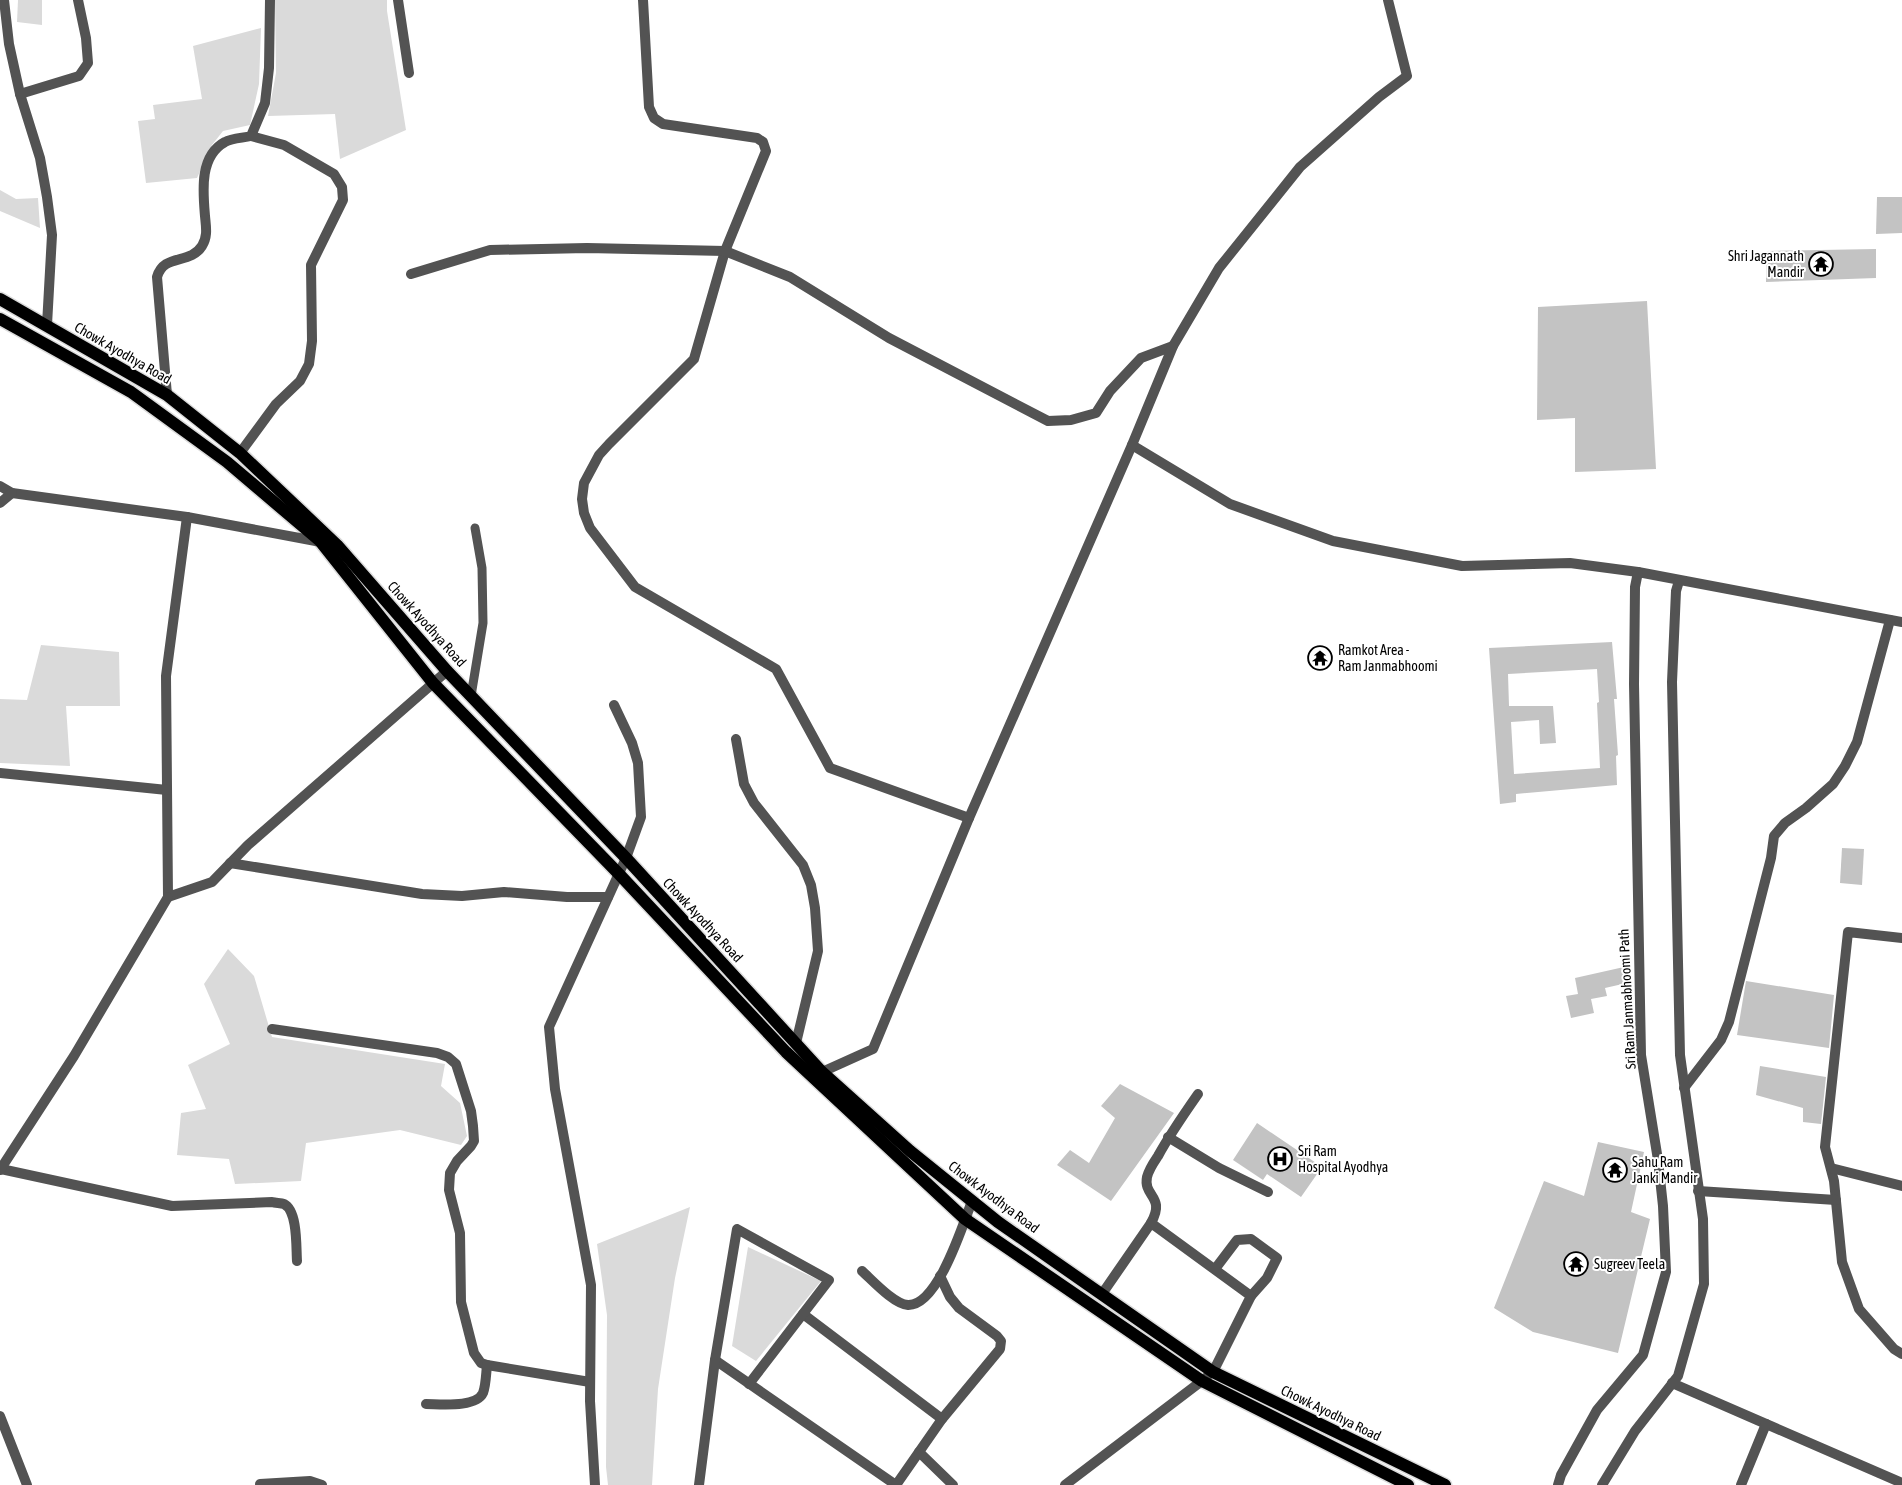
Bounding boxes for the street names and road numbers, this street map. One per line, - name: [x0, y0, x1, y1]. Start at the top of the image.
- street label: Chowk Ayodhya Road: [72, 319, 174, 387]
- street label: Chowk Ayodhya Road: [385, 578, 469, 670]
- street label: Chowk Ayodhya Road: [660, 875, 746, 965]
- street label: Sri Ram Janmabhoomi Path: [1615, 928, 1639, 1070]
- street label: Chowk Ayodhya Road: [946, 1158, 1042, 1236]
- street label: Chowk Ayodhya Road: [1278, 1382, 1384, 1444]

